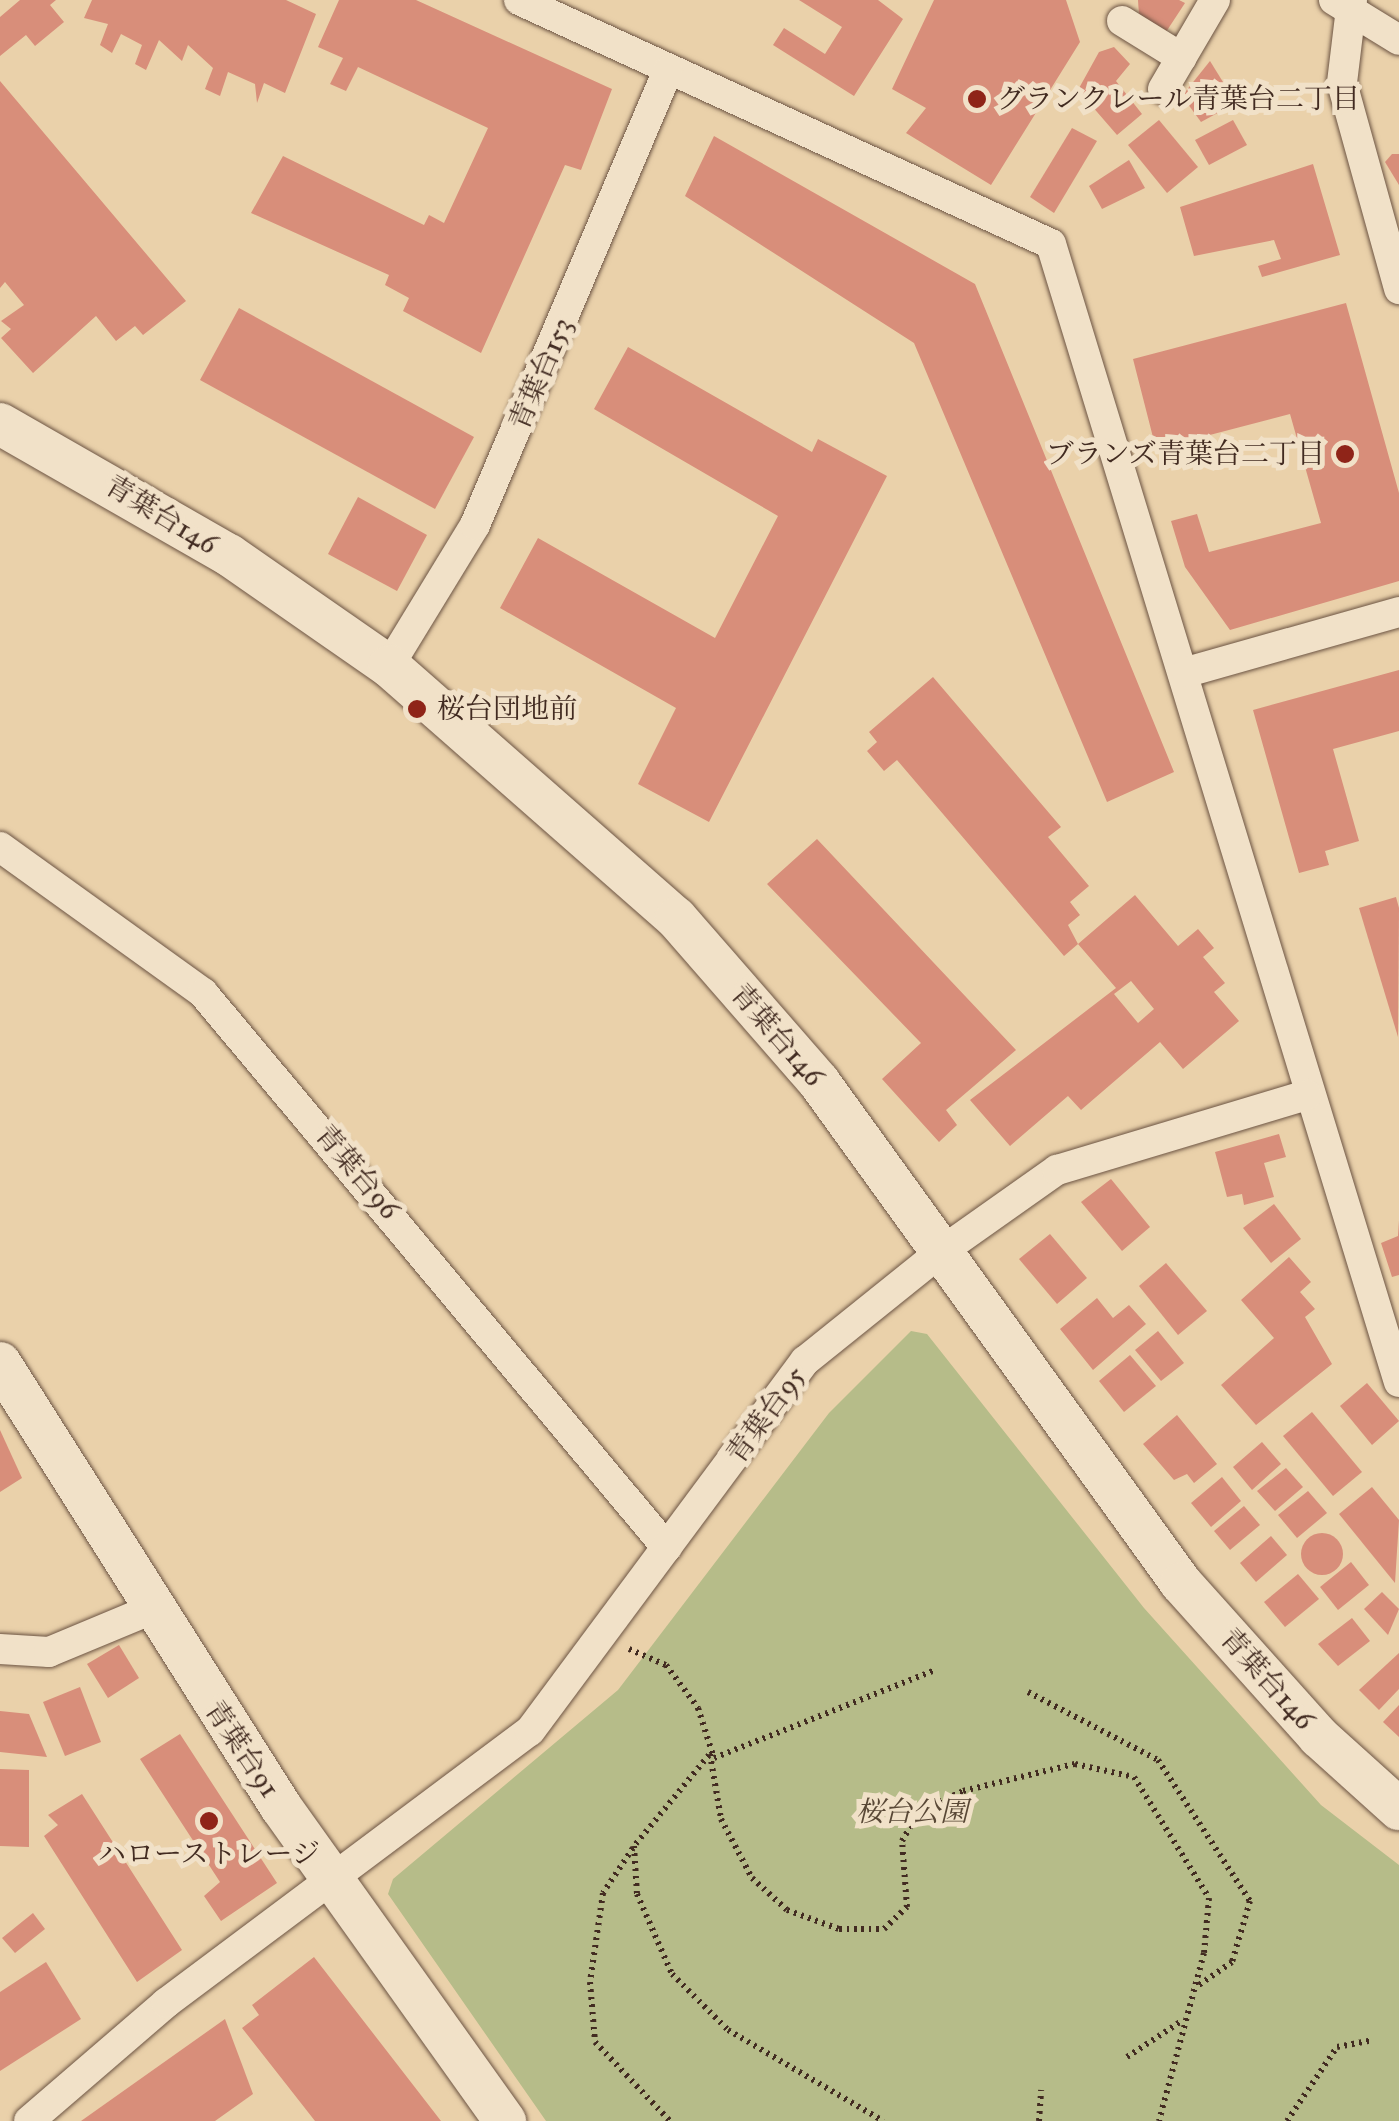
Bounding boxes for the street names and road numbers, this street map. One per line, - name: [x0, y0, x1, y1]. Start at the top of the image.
- street label: 青葉台153: [502, 313, 580, 435]
- street label: 青葉台146: [99, 468, 223, 562]
- street label: 青葉台146: [723, 977, 831, 1093]
- street label: 青葉台96: [308, 1118, 406, 1226]
- street label: 青葉台95: [719, 1360, 813, 1470]
- street label: 青葉台146: [1213, 1621, 1321, 1737]
- street label: 青葉台91: [197, 1694, 287, 1804]

